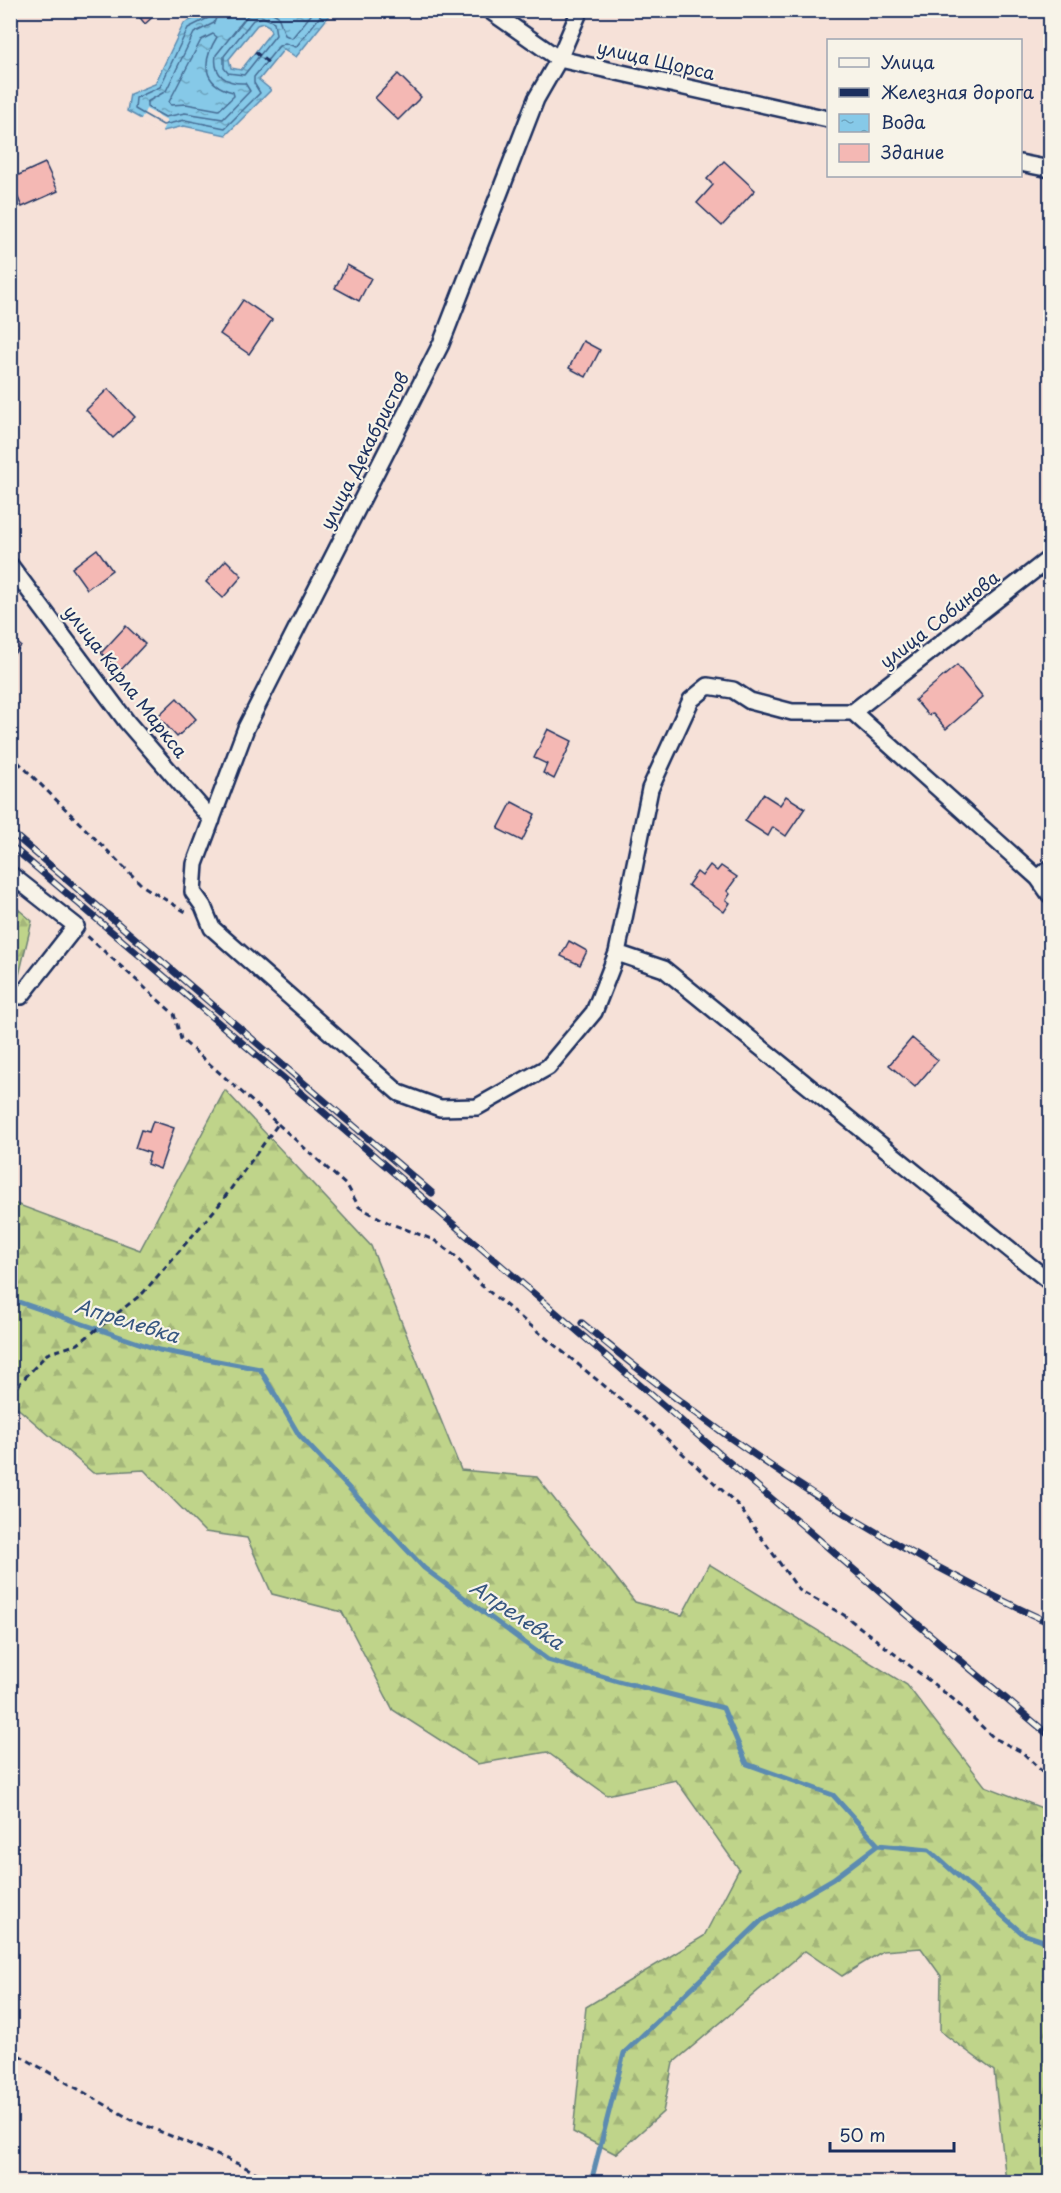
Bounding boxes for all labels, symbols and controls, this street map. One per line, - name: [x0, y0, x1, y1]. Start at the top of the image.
- street label: улица Щорса: [595, 33, 719, 86]
- legend: [827, 39, 1022, 177]
- text: Улица: [881, 48, 935, 75]
- text: Железная дорога: [881, 78, 1035, 105]
- text: Вода: [881, 108, 926, 135]
- text: Здание: [881, 138, 944, 165]
- street label: улица Декабристов: [312, 367, 415, 534]
- street label: улица Собинова: [873, 563, 1005, 674]
- street label: улица Карла Маркса: [58, 599, 195, 764]
- water label: Апрелевка: [72, 1290, 184, 1350]
- water label: Апрелевка: [465, 1572, 571, 1657]
- scale bar: [830, 2115, 954, 2153]
- text: 50 m: [839, 2121, 886, 2148]

